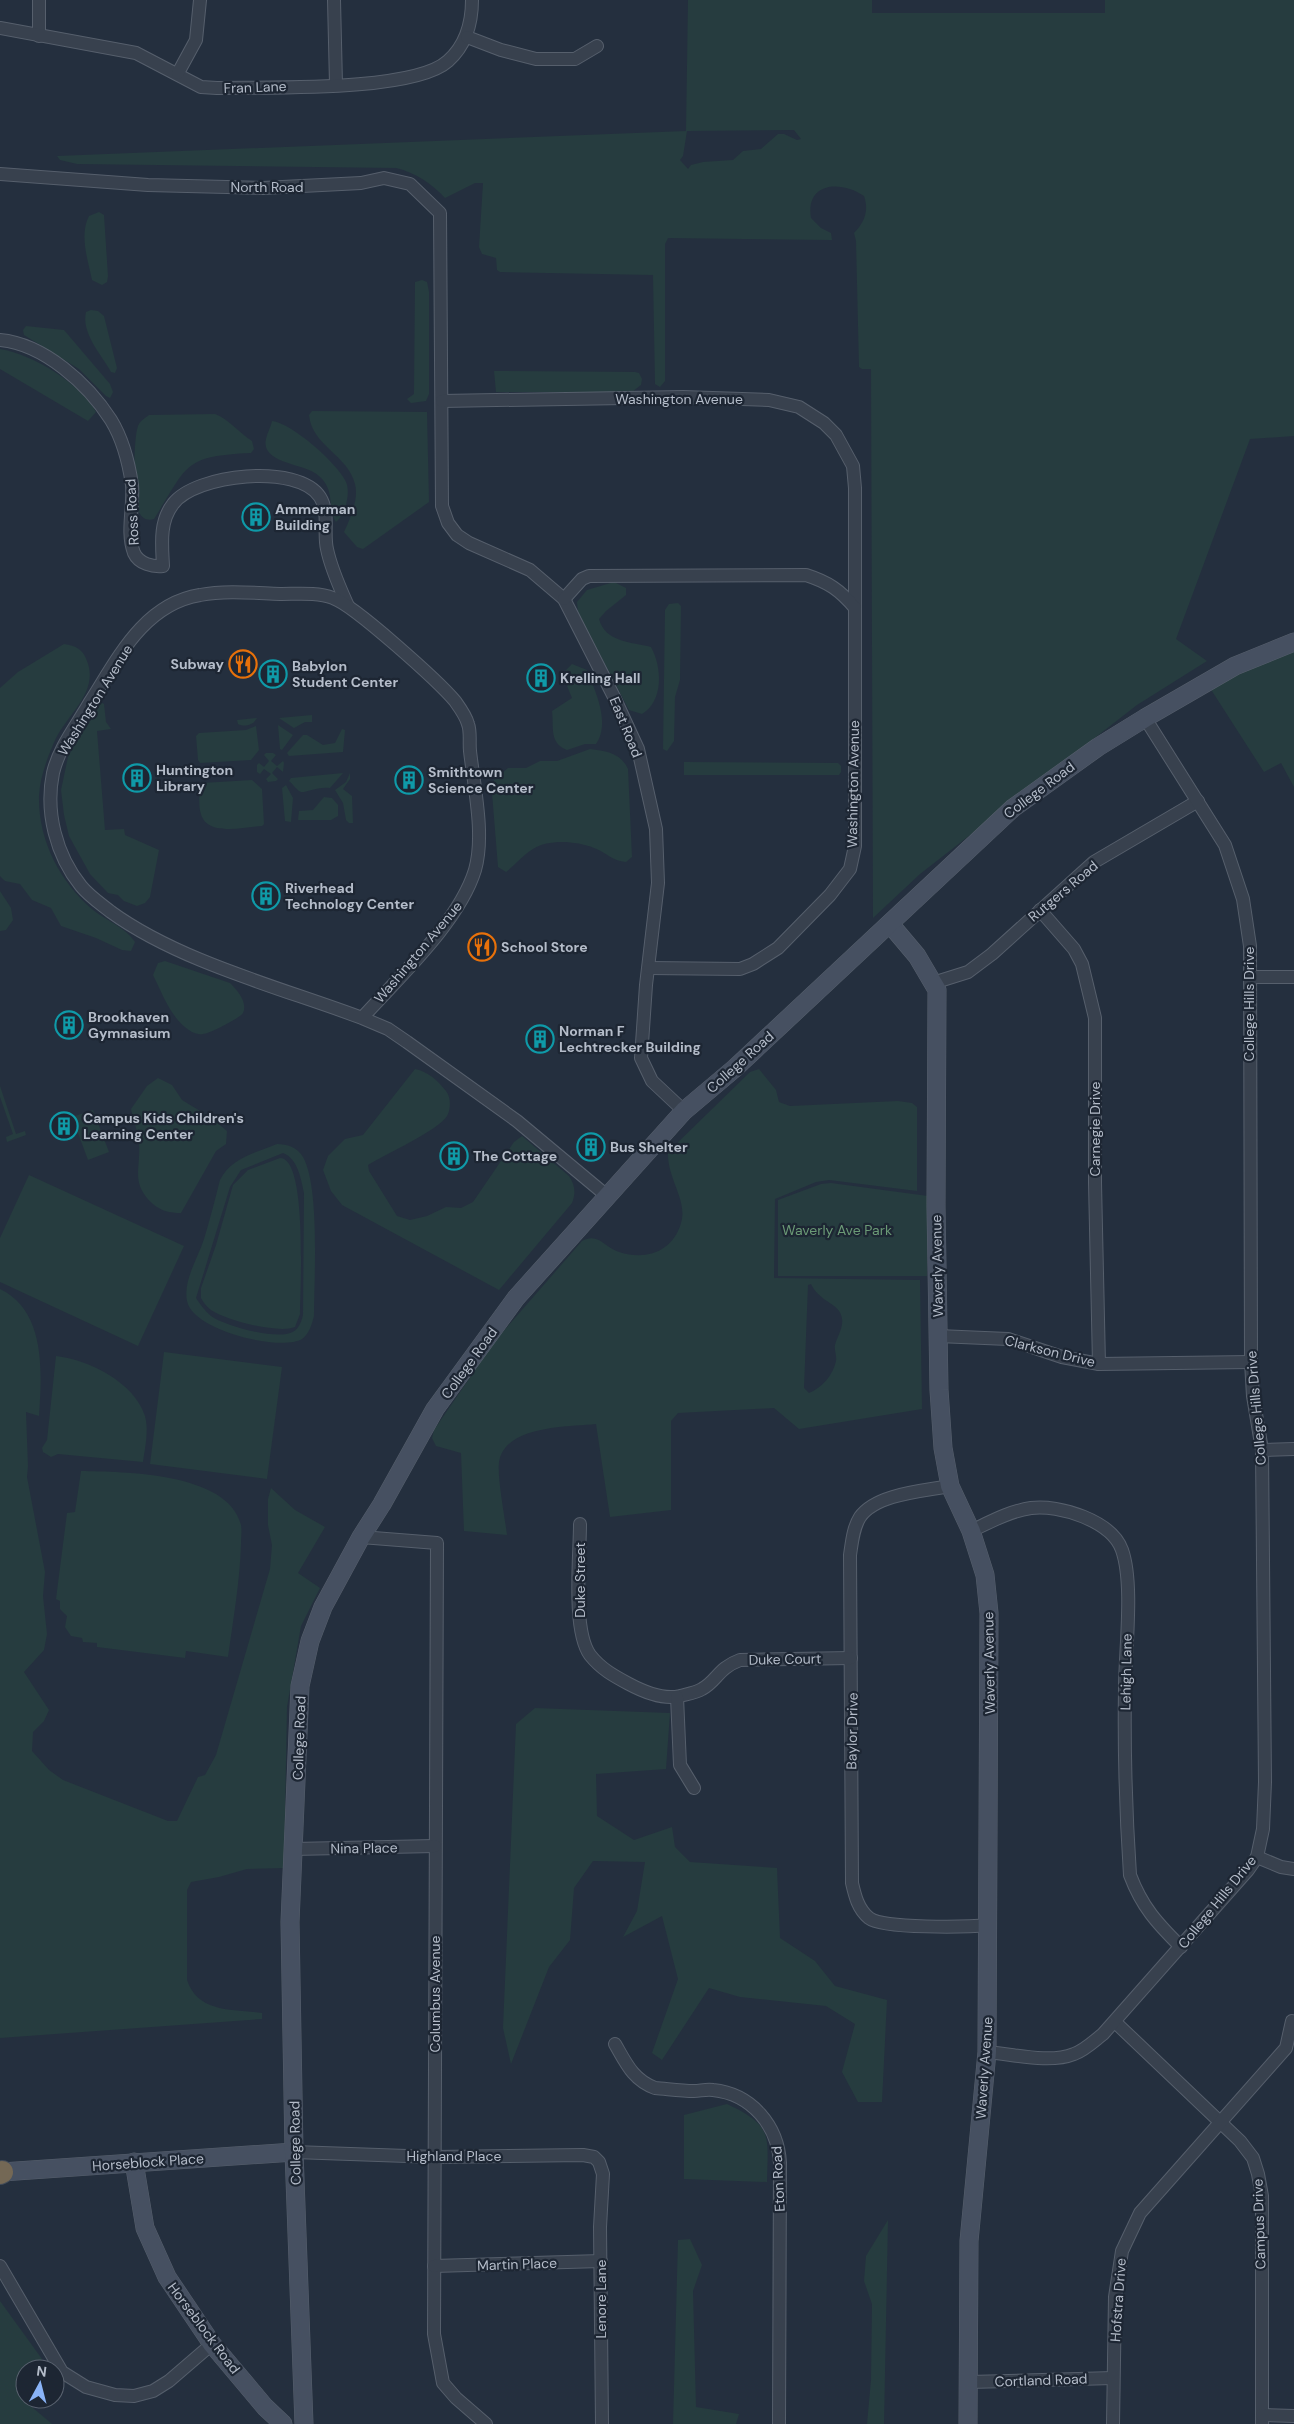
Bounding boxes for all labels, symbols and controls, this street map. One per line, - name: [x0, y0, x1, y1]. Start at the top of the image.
- street label: Fran Lane: [223, 77, 287, 97]
- street label: North Road: [230, 178, 304, 196]
- street label: Washington Avenue: [615, 390, 743, 408]
- street label: Ross Road: [121, 478, 143, 546]
- place label: Ammerman Building: [275, 500, 355, 534]
- building icon: Ammerman Building: [241, 502, 271, 532]
- street label: Washington Avenue: [54, 641, 136, 759]
- restaurant icon: Subway: [228, 649, 258, 679]
- place label: Subway: [170, 655, 225, 673]
- place label: Babylon Student Center: [292, 657, 398, 691]
- building icon: Babylon Student Center: [258, 659, 288, 689]
- building icon: Krelling Hall: [526, 663, 556, 693]
- place label: Krelling Hall: [560, 669, 640, 687]
- street label: East Road: [606, 694, 646, 760]
- street label: Washington Avenue: [843, 720, 863, 848]
- street label: College Road: [1000, 757, 1078, 823]
- place label: Huntington Library: [156, 761, 233, 795]
- building icon: Huntington Library: [122, 763, 152, 793]
- place label: Smithtown Science Center: [428, 763, 534, 797]
- building icon: Smithtown Science Center: [394, 765, 424, 795]
- street label: Rutgers Road: [1024, 857, 1102, 925]
- place label: Riverhead Technology Center: [285, 879, 414, 913]
- building icon: Riverhead Technology Center: [251, 881, 281, 911]
- street label: Washington Avenue: [370, 897, 466, 1007]
- restaurant icon: School Store: [467, 932, 497, 962]
- place label: School Store: [501, 938, 588, 956]
- street label: College Hills Drive: [1240, 947, 1258, 1061]
- place label: Brookhaven Gymnasium: [88, 1008, 170, 1042]
- building icon: Brookhaven Gymnasium: [54, 1010, 84, 1040]
- place label: Norman F Lechtrecker Building: [559, 1022, 701, 1056]
- building icon: Norman F Lechtrecker Building: [525, 1024, 555, 1054]
- street label: College Road: [703, 1027, 777, 1097]
- street label: Carnegie Drive: [1086, 1082, 1104, 1176]
- place label: Campus Kids Children's Learning Center: [83, 1109, 244, 1143]
- building icon: Campus Kids Children's Learning Center: [49, 1111, 79, 1141]
- building icon: Bus Shelter: [576, 1132, 606, 1162]
- place label: Bus Shelter: [610, 1138, 688, 1156]
- building icon: The Cottage: [439, 1141, 469, 1171]
- place label: The Cottage: [473, 1147, 557, 1165]
- street label: Waverly Avenue: [927, 1215, 947, 1317]
- park label: Waverly Ave Park: [782, 1221, 892, 1239]
- street label: College Road: [437, 1324, 501, 1402]
- street label: Clarkson Drive: [1003, 1331, 1097, 1371]
- street label: College Hills Drive: [1242, 1350, 1270, 1466]
- street label: Duke Street: [571, 1542, 589, 1618]
- street label: Waverly Avenue: [979, 1612, 999, 1714]
- street label: Lehigh Lane: [1116, 1633, 1136, 1711]
- street label: Duke Court: [748, 1649, 822, 1669]
- street label: Baylor Drive: [842, 1692, 862, 1770]
- street label: College Road: [289, 1696, 309, 1780]
- street label: Nina Place: [330, 1838, 398, 1858]
- street label: College Hills Drive: [1174, 1852, 1260, 1952]
- street label: Columbus Avenue: [426, 1935, 444, 2053]
- street label: Waverly Avenue: [971, 2016, 997, 2120]
- street label: College Road: [285, 2101, 305, 2185]
- street label: Eton Road: [767, 2146, 789, 2212]
- street label: Highland Place: [407, 2147, 501, 2165]
- street label: Horseblock Place: [92, 2149, 204, 2175]
- street label: Campus Drive: [1248, 2178, 1270, 2270]
- street label: Martin Place: [477, 2254, 557, 2274]
- street label: Hofstra Drive: [1106, 2257, 1130, 2343]
- street label: Lenore Lane: [592, 2259, 610, 2338]
- street label: Horseblock Road: [164, 2279, 244, 2377]
- north arrow: [15, 2359, 65, 2409]
- text: N: [35, 2362, 48, 2381]
- street label: Cortland Road: [994, 2369, 1088, 2391]

